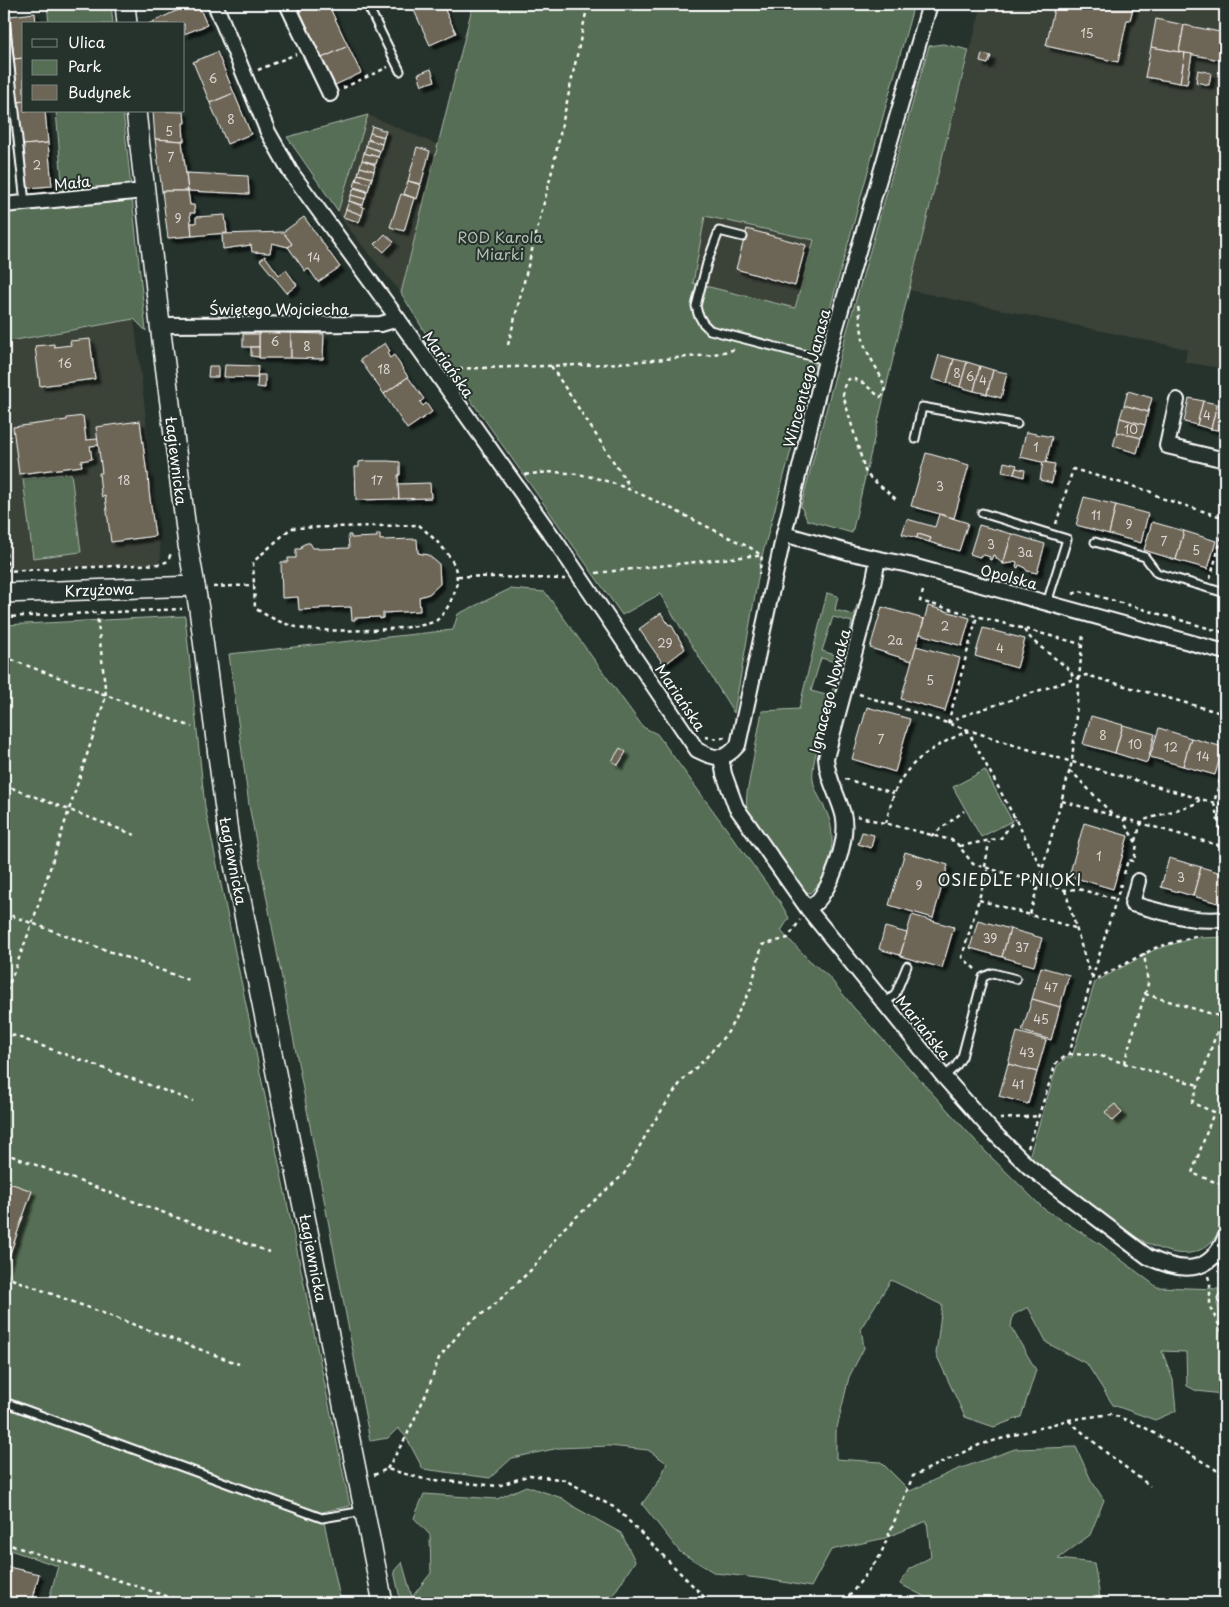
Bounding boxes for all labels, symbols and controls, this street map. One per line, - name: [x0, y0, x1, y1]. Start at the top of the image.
- legend: [22, 22, 185, 112]
- house number: 15: [1080, 24, 1094, 42]
- text: Ulica: [68, 30, 106, 53]
- text: Park: [68, 54, 102, 77]
- house number: 6: [209, 69, 217, 87]
- text: Budynek: [68, 80, 131, 103]
- house number: 8: [227, 110, 235, 128]
- house number: 5: [165, 122, 173, 140]
- house number: 7: [168, 148, 175, 166]
- house number: 2: [33, 156, 41, 174]
- street label: Mała: [53, 169, 92, 195]
- house number: 9: [174, 209, 182, 227]
- park label: ROD Karola Miarki: [457, 225, 543, 265]
- house number: 14: [307, 248, 321, 266]
- street label: Świętego Wojciecha: [209, 297, 349, 320]
- street label: Wincentego Janasa: [776, 305, 836, 450]
- street label: Mariańska: [418, 326, 481, 403]
- house number: 6: [271, 332, 279, 350]
- house number: 8: [303, 337, 311, 355]
- house number: 16: [58, 354, 72, 372]
- house number: 18: [378, 360, 390, 378]
- house number: 8: [953, 364, 961, 382]
- house number: 6: [966, 367, 974, 385]
- house number: 4: [979, 371, 987, 389]
- house number: 4: [1203, 406, 1211, 424]
- street label: Łagiewnicka: [160, 415, 194, 507]
- house number: 10: [1124, 420, 1138, 438]
- house number: 1: [1033, 438, 1039, 456]
- house number: 18: [118, 471, 130, 489]
- house number: 17: [371, 471, 383, 489]
- house number: 3: [936, 477, 944, 495]
- house number: 11: [1091, 506, 1101, 524]
- house number: 9: [1125, 515, 1133, 533]
- house number: 7: [1161, 532, 1168, 550]
- house number: 3: [987, 535, 995, 553]
- house number: 5: [1192, 541, 1200, 559]
- house number: 3a: [1017, 543, 1033, 561]
- street label: Opolska: [978, 557, 1041, 595]
- street label: Krzyżowa: [64, 576, 135, 602]
- house number: 2: [941, 617, 949, 635]
- street label: Ignacego Nowaka: [802, 626, 856, 756]
- house number: 2a: [887, 631, 903, 649]
- house number: 29: [657, 634, 673, 652]
- house number: 4: [996, 639, 1004, 657]
- street label: Mariańska: [650, 659, 712, 736]
- house number: 5: [926, 671, 934, 689]
- house number: 8: [1099, 726, 1107, 744]
- house number: 7: [878, 730, 885, 748]
- house number: 10: [1128, 735, 1142, 753]
- house number: 12: [1164, 738, 1178, 756]
- house number: 14: [1196, 747, 1210, 765]
- street label: Łagiewnicka: [214, 815, 254, 907]
- house number: 1: [1096, 847, 1102, 865]
- district label: OSIEDLE PNIOKI: [938, 867, 1082, 891]
- house number: 3: [1177, 868, 1185, 886]
- house number: 9: [915, 876, 923, 894]
- house number: 39: [983, 929, 997, 947]
- house number: 37: [1015, 938, 1030, 956]
- house number: 47: [1044, 978, 1059, 996]
- street label: Mariańska: [891, 990, 957, 1065]
- house number: 45: [1033, 1010, 1049, 1028]
- house number: 43: [1019, 1043, 1035, 1061]
- house number: 41: [1012, 1075, 1024, 1093]
- street label: Łagiewnicka: [294, 1212, 334, 1304]

